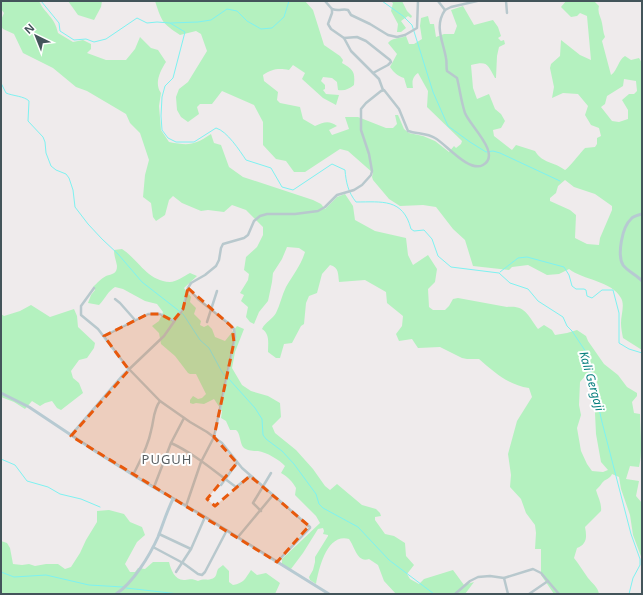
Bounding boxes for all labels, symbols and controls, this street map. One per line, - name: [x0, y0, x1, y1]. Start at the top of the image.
- north arrow: [16, 16, 56, 56]
- text: N: [20, 20, 37, 37]
- water label: Kali Gergaji: [575, 349, 609, 414]
- district label: PUGUH: [142, 450, 192, 468]

